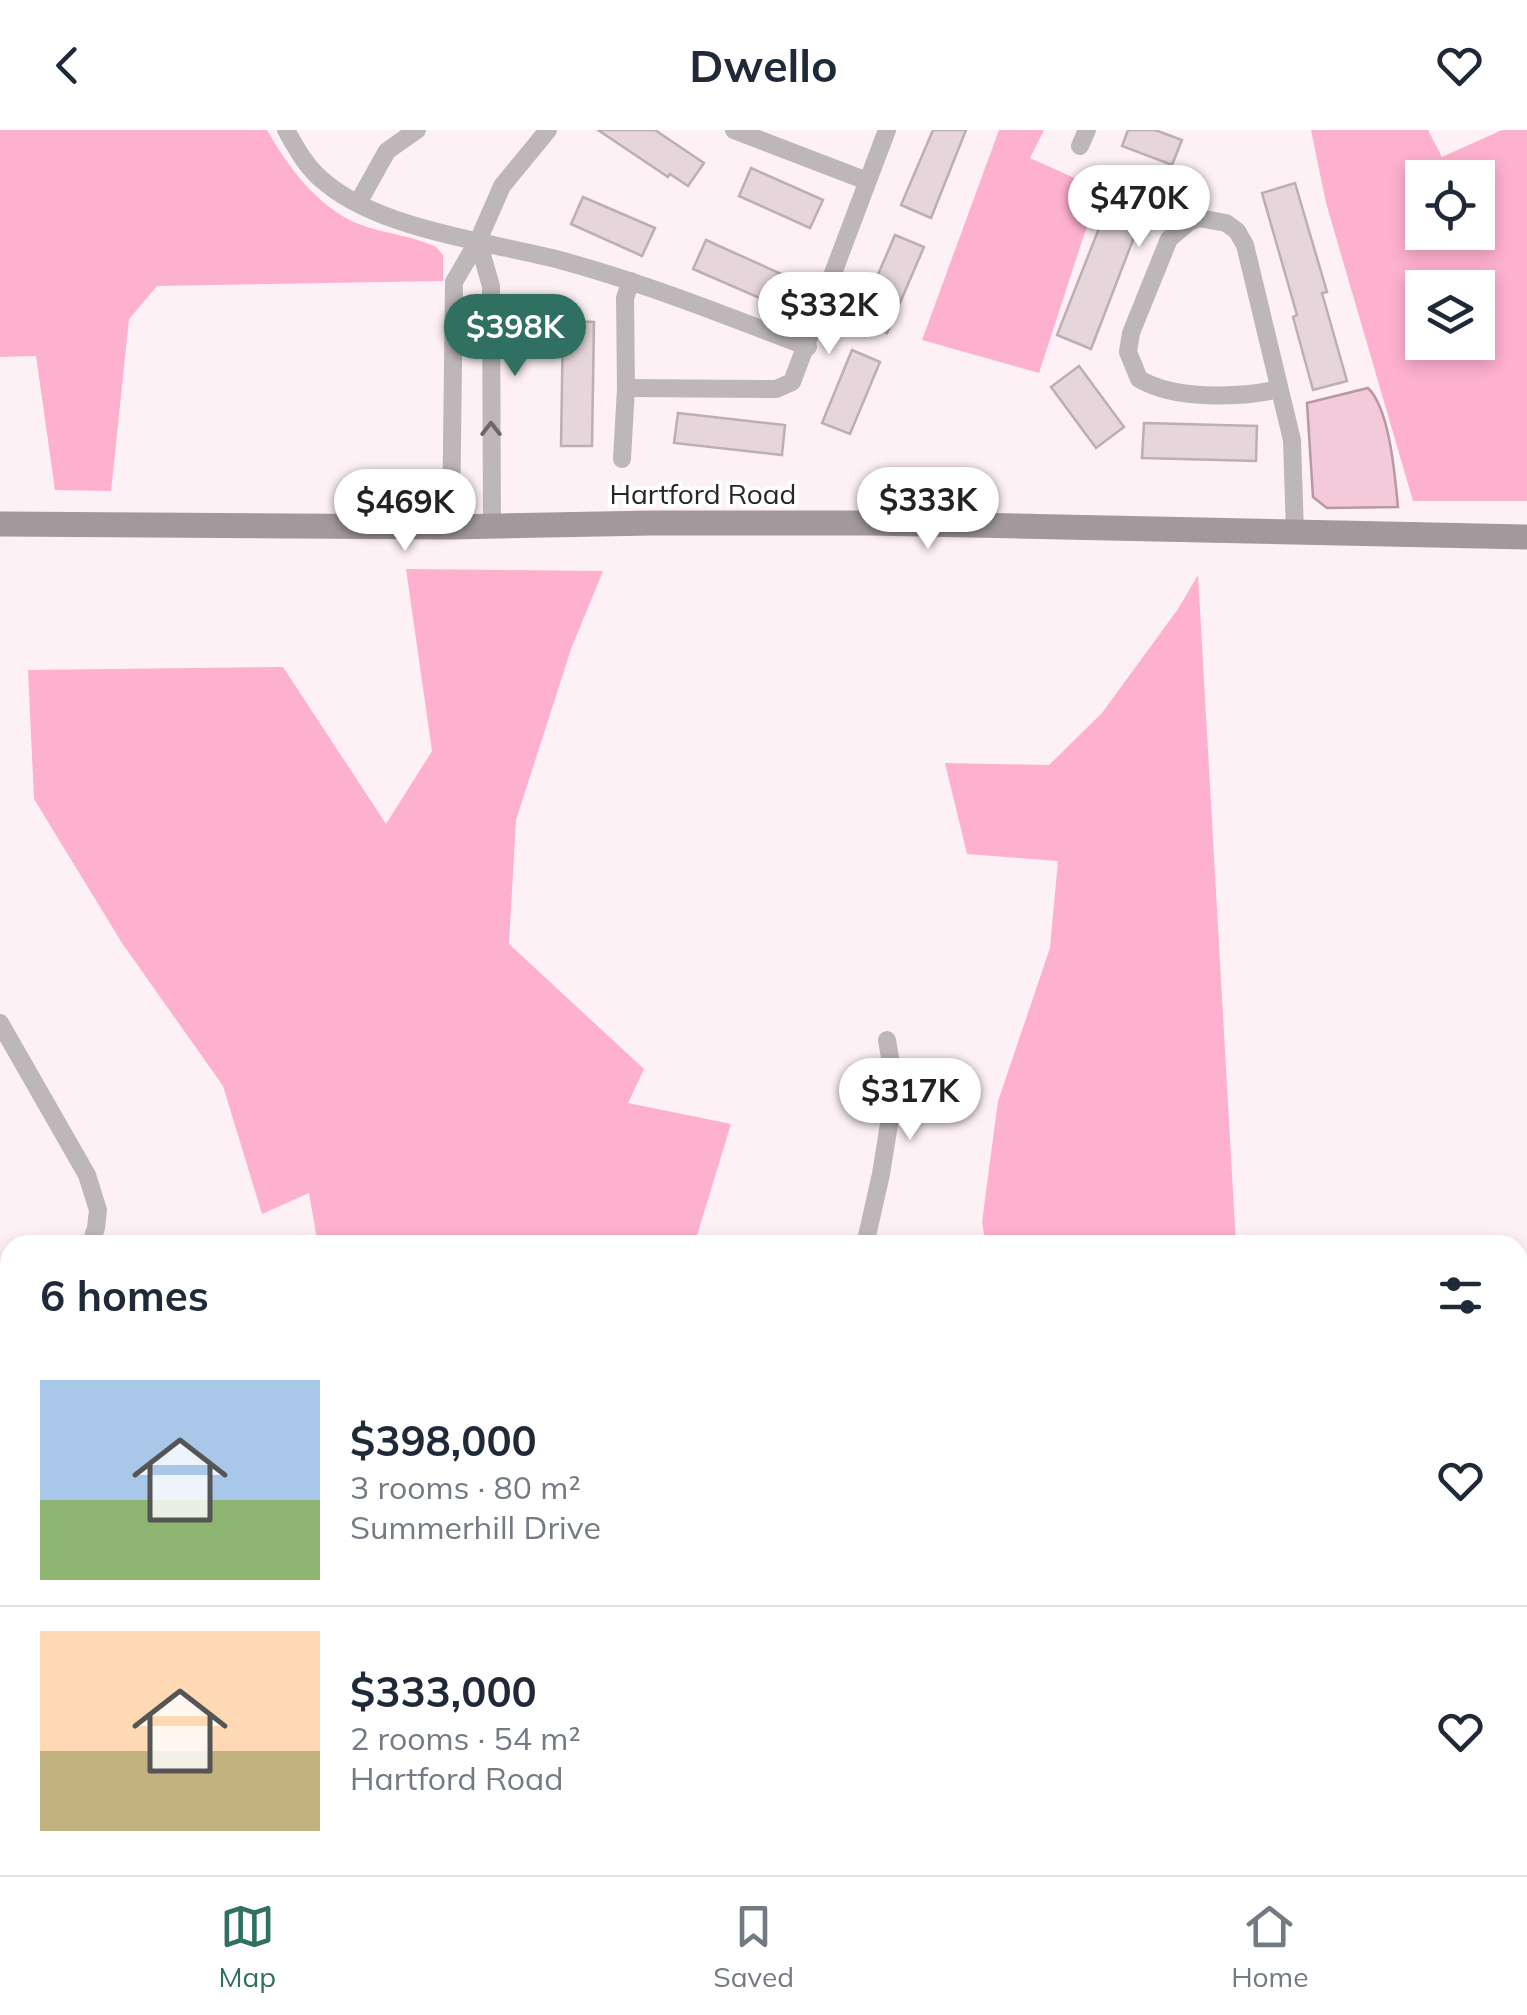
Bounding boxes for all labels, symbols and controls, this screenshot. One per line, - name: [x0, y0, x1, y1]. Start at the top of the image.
- text: Dwello: [689, 37, 838, 93]
- icon: back: [40, 38, 95, 93]
- icon: heart: [1432, 38, 1487, 93]
- map controls: [1405, 160, 1495, 360]
- button: locate: [1405, 160, 1495, 250]
- pin: $470K: [1069, 165, 1209, 250]
- text: $470K: [1090, 177, 1188, 217]
- button: layers: [1405, 270, 1495, 360]
- pin: $332K: [759, 272, 899, 357]
- text: $332K: [780, 284, 878, 324]
- pin: $398K: [445, 294, 585, 379]
- text: $398K: [466, 306, 564, 346]
- one-way arrow: [480, 420, 502, 436]
- pin: $333K: [858, 467, 998, 552]
- pin: $469K: [335, 469, 475, 554]
- street label: Hartford Road: [610, 476, 796, 511]
- text: $333K: [879, 479, 977, 519]
- text: $469K: [356, 481, 454, 521]
- pin: $317K: [840, 1058, 980, 1143]
- text: $317K: [861, 1070, 959, 1110]
- icon: filters: [1433, 1268, 1488, 1323]
- text: 6 homes: [40, 1269, 209, 1322]
- text: $398,000: [350, 1414, 537, 1467]
- icon: home: [120, 1420, 240, 1540]
- icon: heart: [1433, 1453, 1488, 1508]
- text: 3 rooms · 80 m²: [350, 1467, 581, 1507]
- text: Summerhill Drive: [350, 1507, 601, 1547]
- text: $333,000: [350, 1665, 537, 1718]
- icon: home: [120, 1671, 240, 1791]
- icon: heart: [1433, 1704, 1488, 1759]
- text: 2 rooms · 54 m²: [350, 1718, 581, 1758]
- text: Hartford Road: [350, 1758, 563, 1798]
- tab: Map: [219, 1899, 276, 1994]
- tab: Saved: [713, 1899, 794, 1994]
- tab: Home: [1231, 1899, 1308, 1994]

